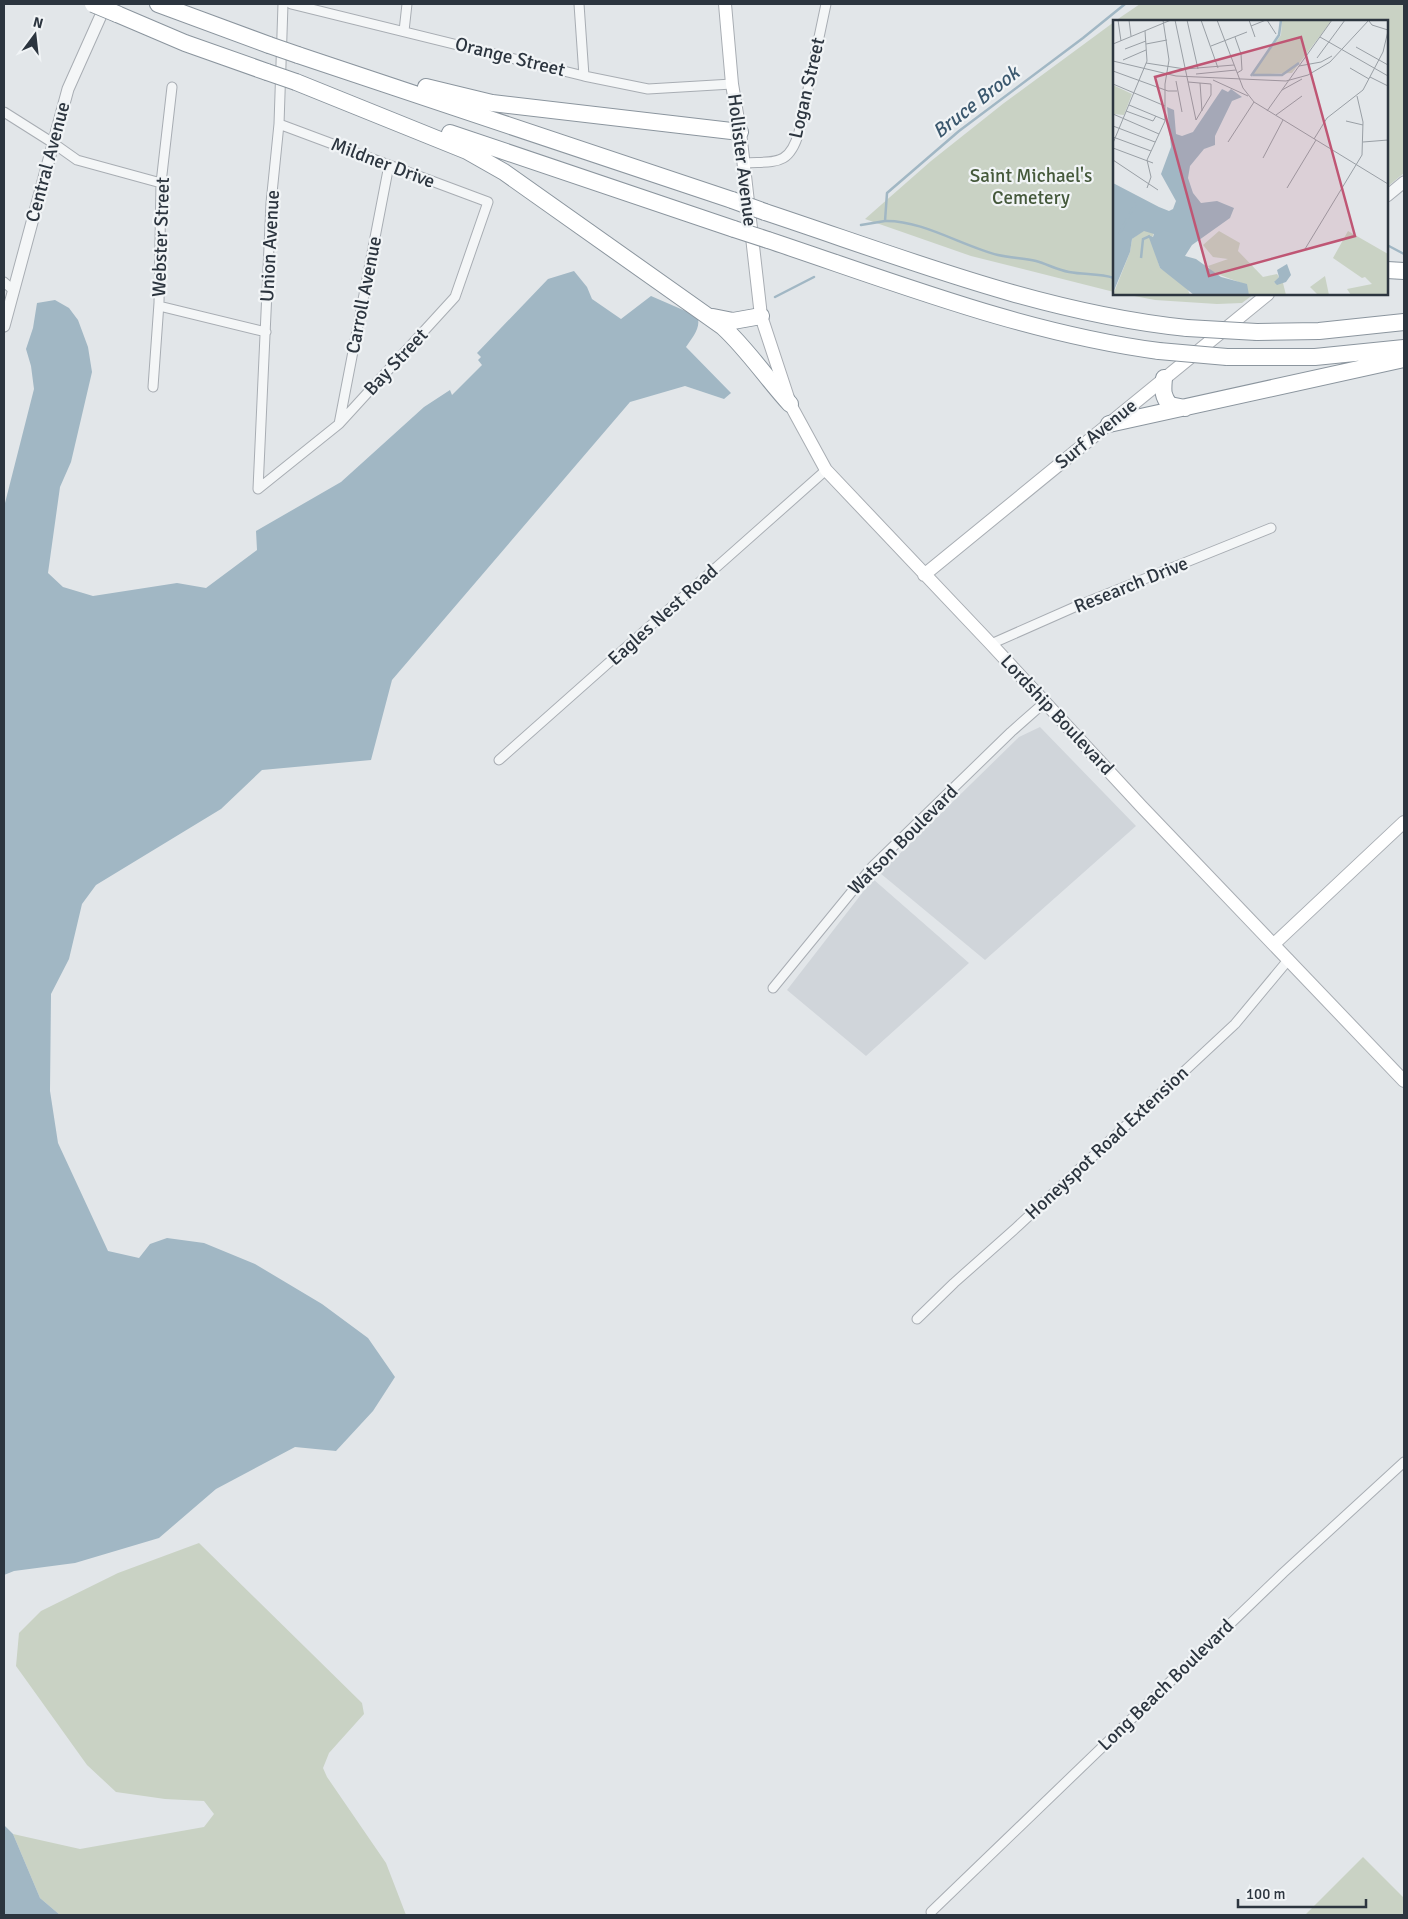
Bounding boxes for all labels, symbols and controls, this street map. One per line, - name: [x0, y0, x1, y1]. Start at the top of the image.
- north arrow: [10, 10, 60, 60]
- text: N: [31, 13, 45, 32]
- inset map: [1113, 20, 1388, 295]
- street label: Orange Street: [452, 32, 568, 82]
- street label: Logan Street: [784, 35, 830, 141]
- water label: Bruce Brook: [928, 59, 1026, 144]
- street label: Hollister Avenue: [722, 92, 762, 228]
- street label: Central Avenue: [20, 99, 76, 225]
- street label: Mildner Drive: [328, 132, 438, 194]
- park label: Saint Michael's Cemetery: [970, 164, 1092, 210]
- street label: Webster Street: [147, 176, 175, 297]
- street label: Union Avenue: [255, 189, 285, 303]
- street label: Carroll Avenue: [341, 234, 387, 356]
- street label: Bay Street: [359, 323, 433, 401]
- street label: Surf Avenue: [1050, 394, 1142, 474]
- street label: Research Drive: [1071, 551, 1191, 619]
- street label: Eagles Nest Road: [603, 559, 723, 671]
- street label: Lordship Boulevard: [995, 650, 1119, 780]
- street label: Watson Boulevard: [843, 780, 963, 900]
- street label: Honeyspot Road Extension: [1020, 1061, 1194, 1225]
- street label: Long Beach Boulevard: [1093, 1614, 1239, 1756]
- scale bar: [1238, 1876, 1366, 1908]
- text: 100 m: [1246, 1885, 1286, 1903]

